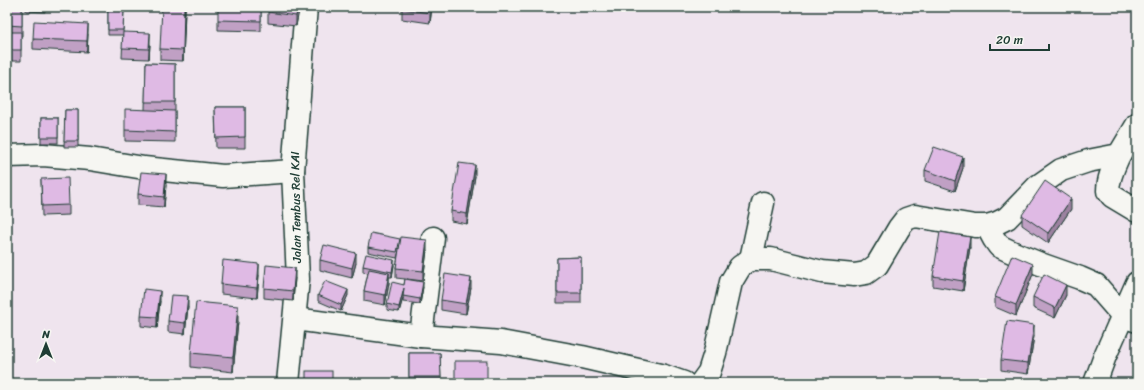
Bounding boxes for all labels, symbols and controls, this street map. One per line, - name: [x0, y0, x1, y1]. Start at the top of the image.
- scale bar: [990, 26, 1049, 52]
- text: 20 m: [996, 29, 1023, 51]
- street label: Jalan Tembus Rel KAI: [284, 151, 308, 264]
- north arrow: [26, 324, 66, 364]
- text: N: [41, 325, 50, 344]

